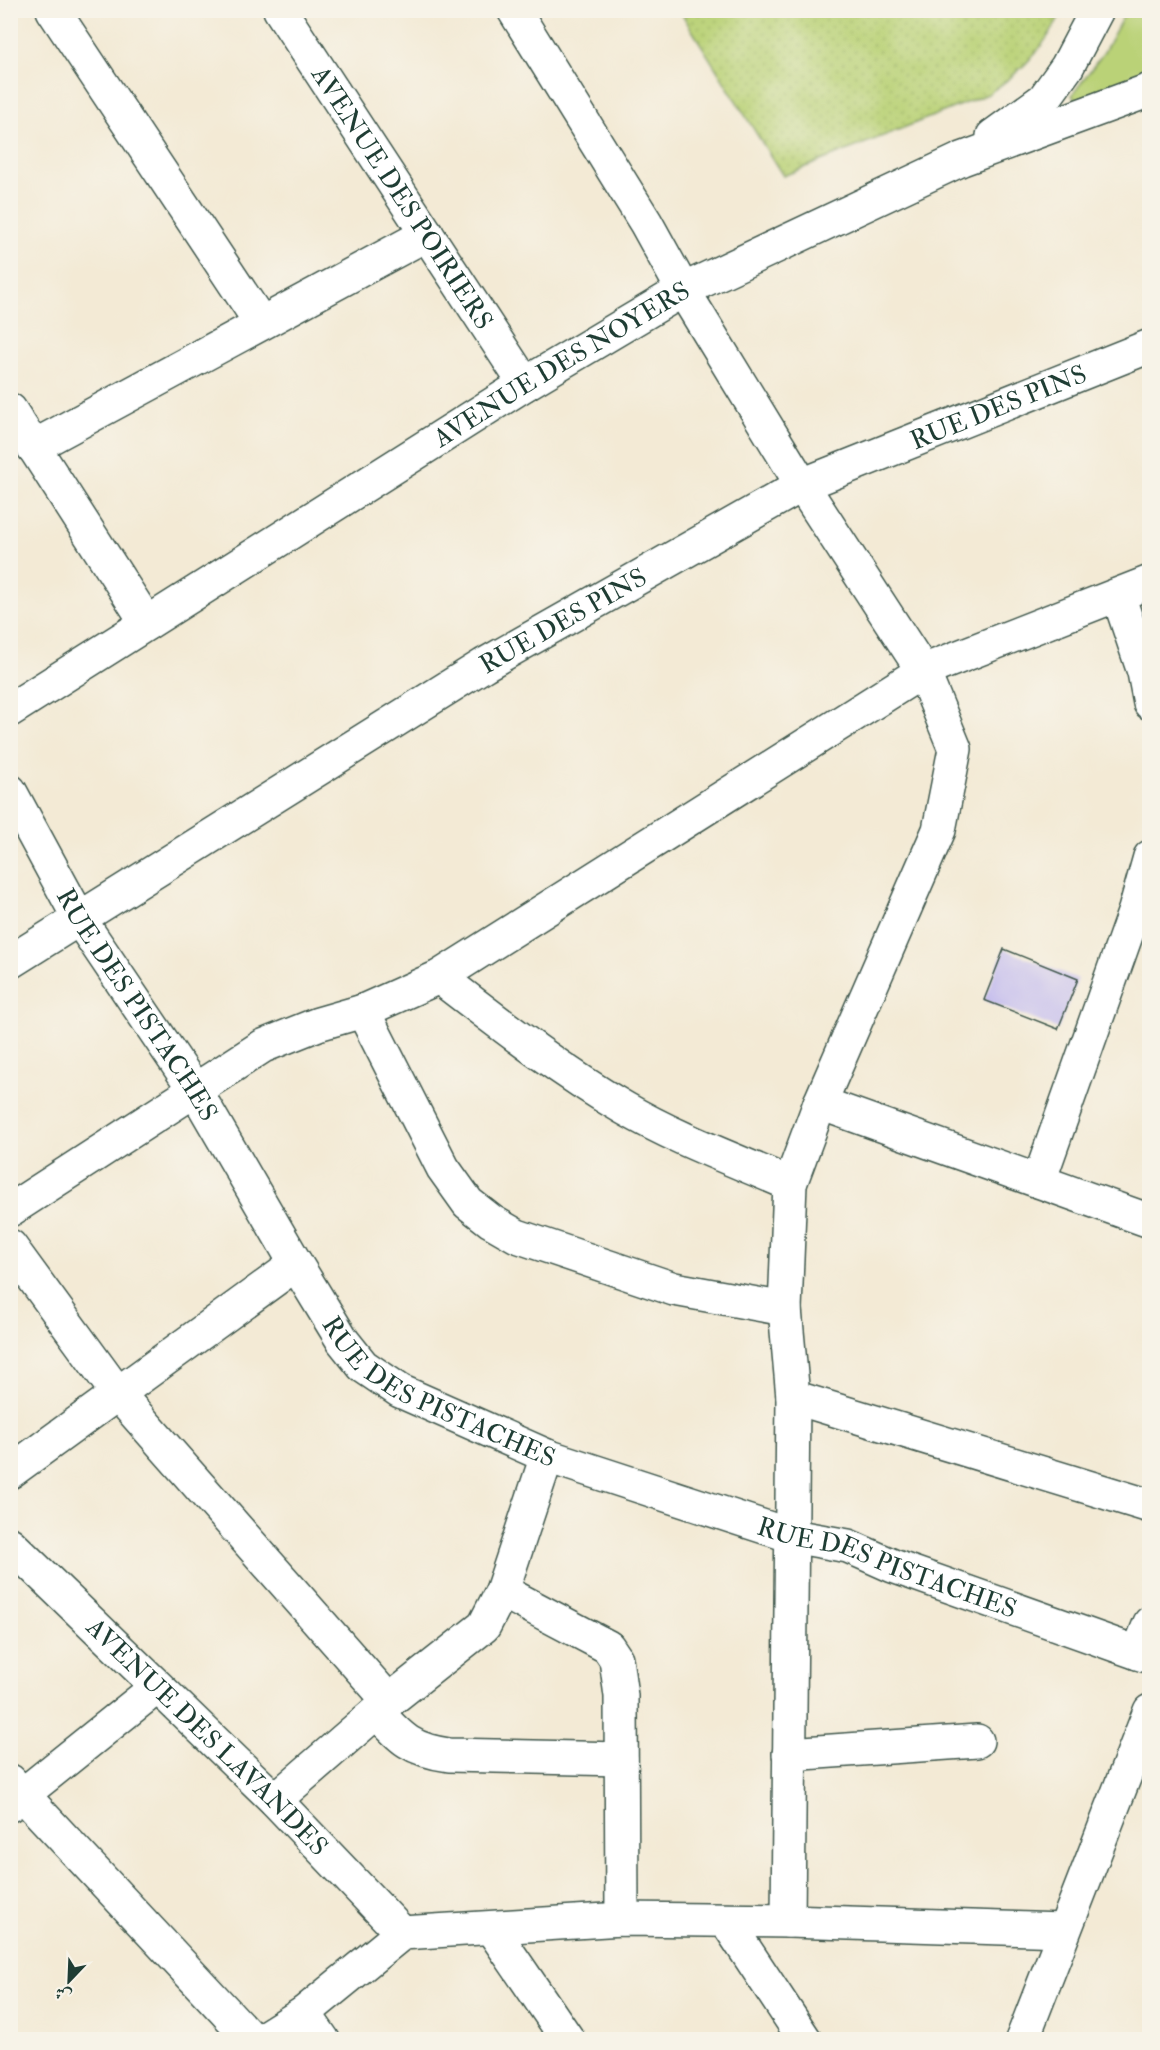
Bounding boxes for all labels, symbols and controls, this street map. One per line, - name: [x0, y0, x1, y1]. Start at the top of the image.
- street label: AVENUE DES POIRIERS: [303, 59, 500, 336]
- street label: AVENUE DES NOYERS: [427, 275, 696, 455]
- street label: RUE DES PINS: [906, 358, 1091, 457]
- street label: RUE DES PINS: [474, 561, 653, 681]
- street label: RUE DES PISTACHES: [49, 883, 225, 1127]
- street label: RUE DES PISTACHES: [315, 1311, 559, 1475]
- street label: RUE DES PISTACHES: [753, 1511, 1021, 1626]
- street label: AVENUE DES LAVANDES: [79, 1611, 335, 1863]
- north arrow: [39, 1951, 99, 2011]
- text: ش: [52, 1982, 75, 2006]

